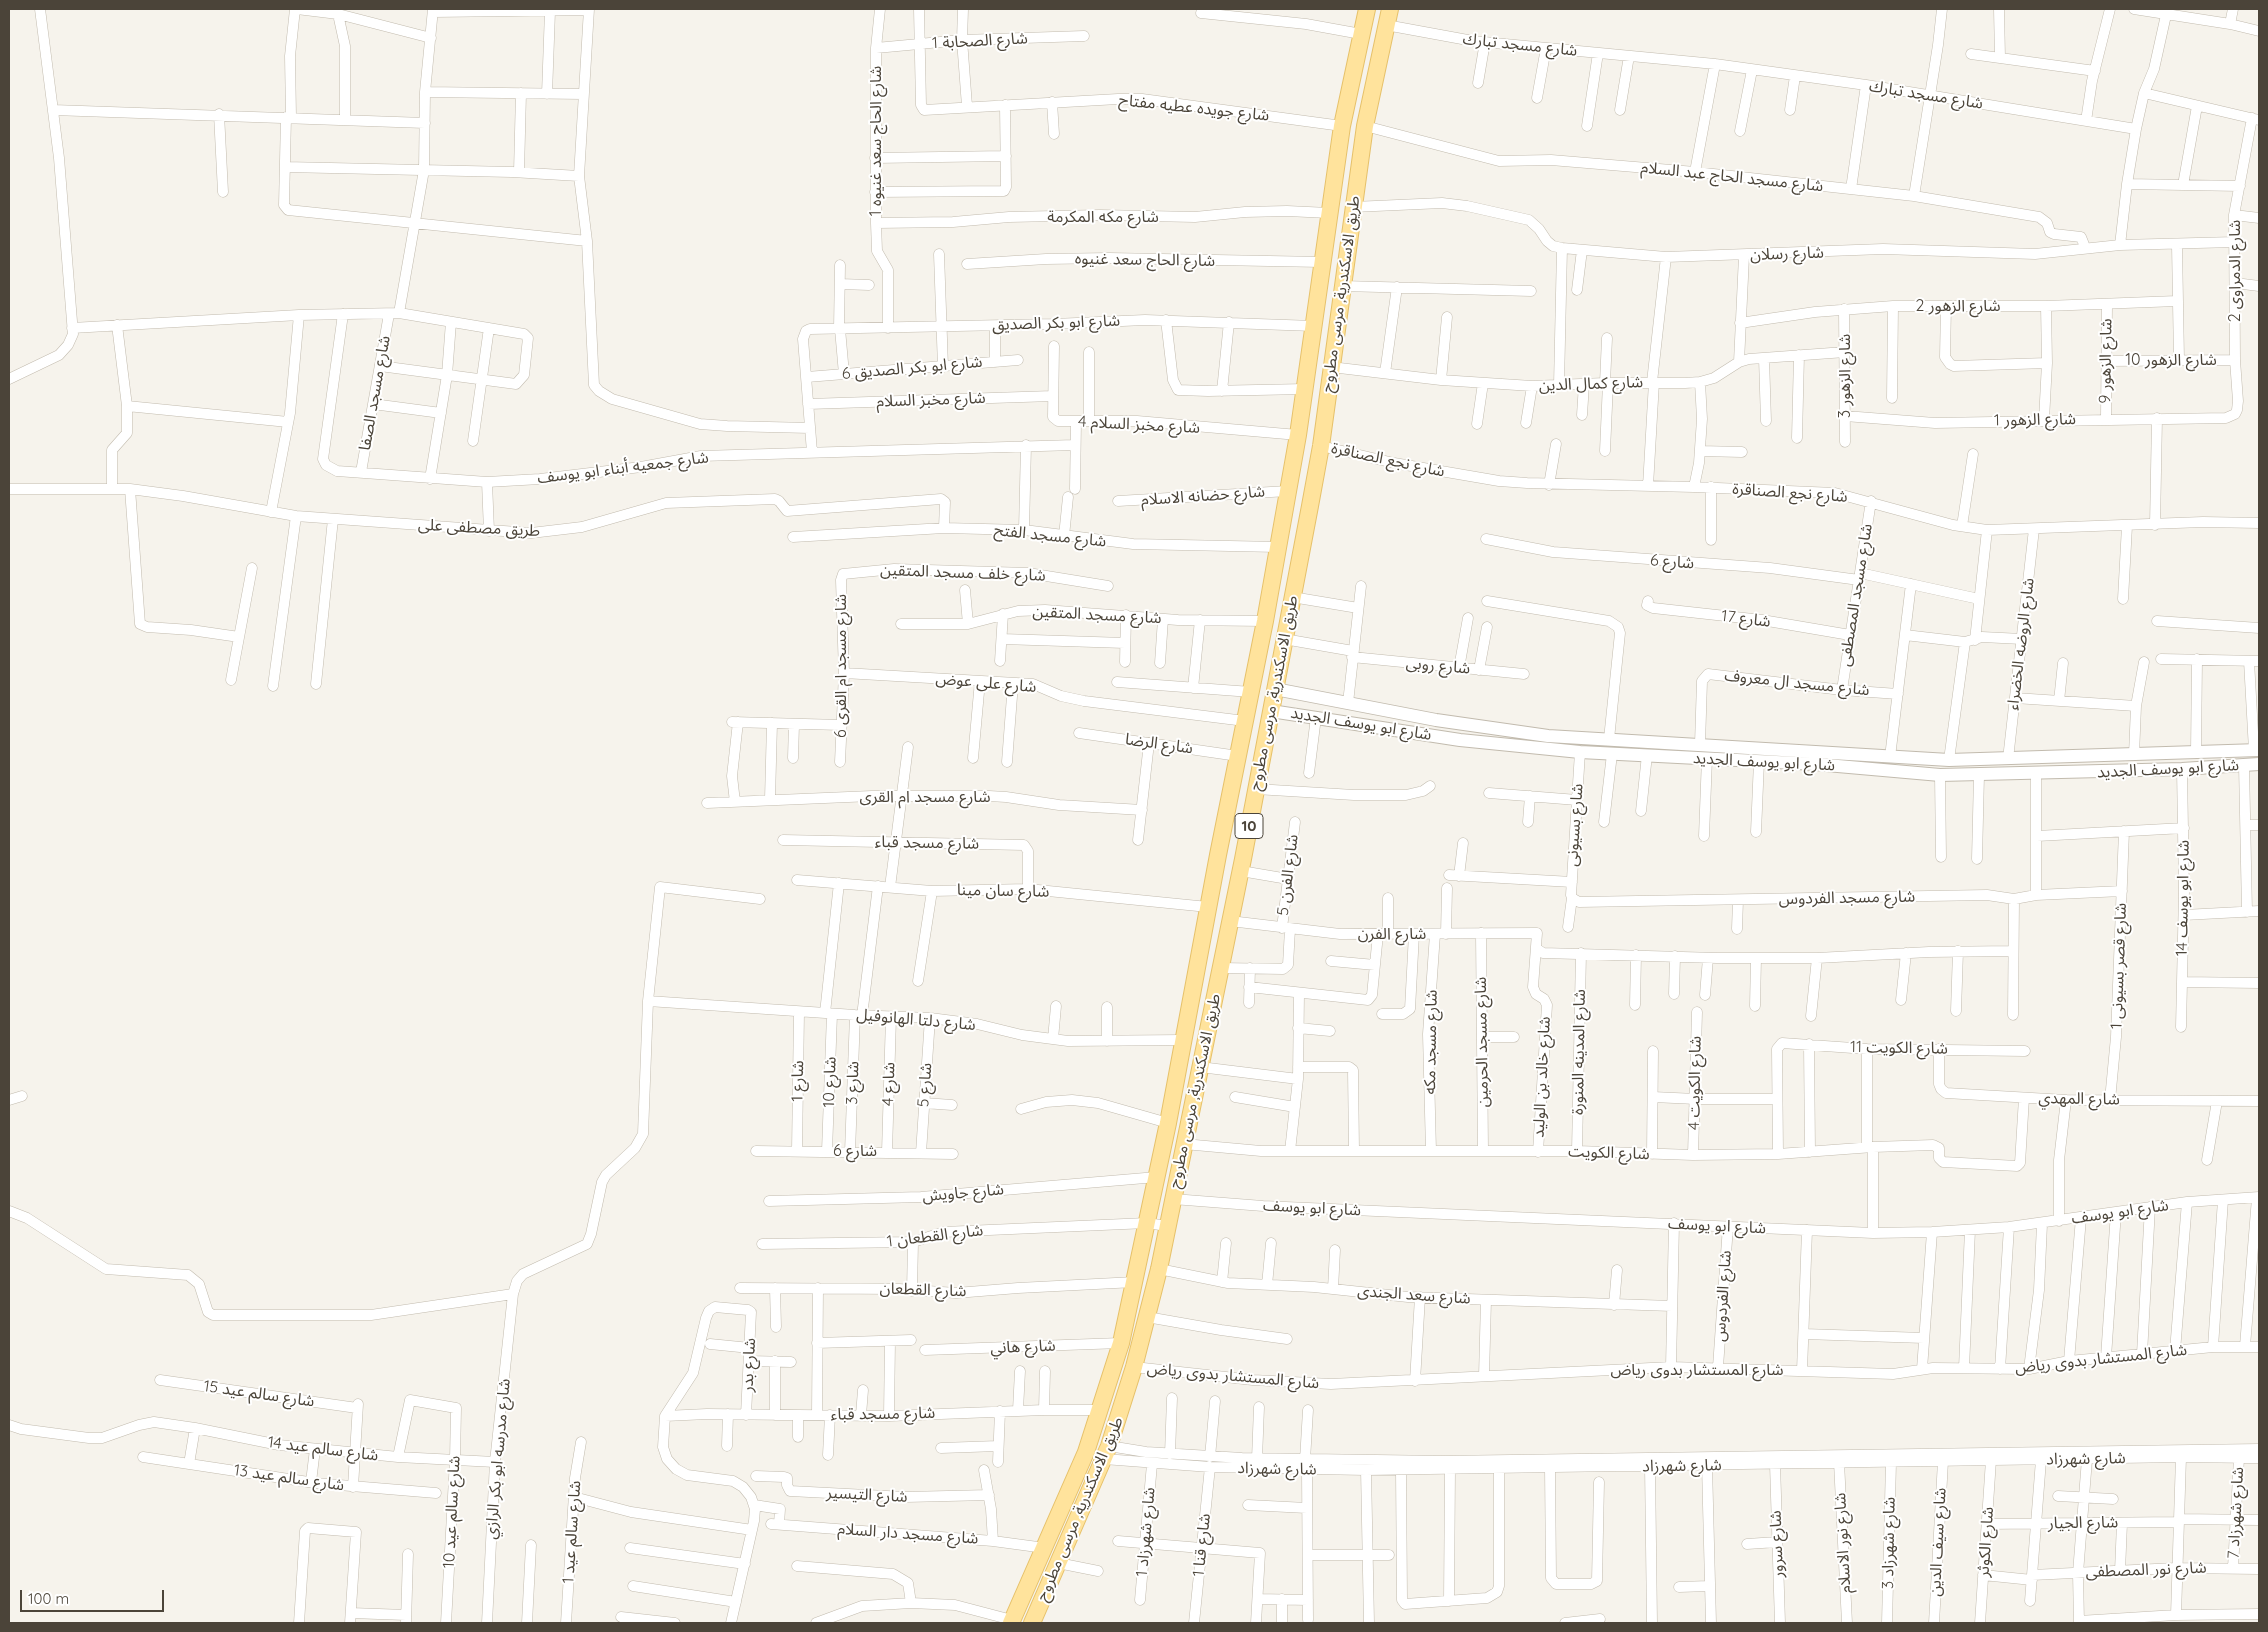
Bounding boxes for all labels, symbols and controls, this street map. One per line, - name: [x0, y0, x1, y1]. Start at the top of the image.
- street label: شارع الصحابة 1: [932, 29, 1028, 53]
- street label: شارع مسجد تبارك: [1462, 29, 1578, 61]
- street label: شارع الحاج سعد غنيوه 1: [866, 66, 886, 216]
- street label: شارع مسجد تبارك: [1868, 77, 1984, 113]
- street label: شارع جويده عطيه مفتاح: [1118, 91, 1270, 125]
- street label: شارع مسجد الحاج عبد السلام: [1640, 158, 1824, 196]
- street label: طريق الاسكندرية, مرسى مطروح: [1318, 194, 1364, 394]
- street label: شارع مكه المكرمة: [1047, 207, 1159, 227]
- street label: شارع الدمراوى 2: [2225, 220, 2245, 322]
- street label: شارع رسلان: [1750, 243, 1824, 265]
- street label: شارع الحاج سعد غنيوه: [1075, 249, 1215, 271]
- street label: شارع الزهور 2: [1915, 296, 2001, 316]
- street label: شارع ابو بكر الصديق: [992, 311, 1120, 335]
- street label: شارع الزهور 9: [2096, 318, 2116, 404]
- street label: شارع مسجد الصفا: [355, 334, 395, 452]
- street label: شارع الزهور 3: [1835, 334, 1855, 418]
- street label: شارع الزهور 10: [2125, 350, 2217, 370]
- street label: شارع ابو بكر الصديق 6: [841, 352, 983, 384]
- street label: شارع كمال الدين: [1538, 373, 1644, 395]
- street label: شارع مخبز السلام: [876, 388, 986, 412]
- street label: شارع الزهور 1: [1994, 410, 2076, 430]
- street label: شارع مخبز السلام 4: [1078, 412, 1200, 438]
- street label: شارع نجع الصناقرة: [1329, 439, 1447, 481]
- street label: شارع جمعيه أبناء ابو يوسف: [536, 448, 710, 488]
- street label: شارع نجع الصناقرة: [1732, 479, 1848, 507]
- street label: شارع حضانه الاسلام: [1140, 482, 1266, 510]
- street label: طريق مصطفى على: [417, 515, 541, 541]
- street label: شارع مسجد الفتح: [993, 521, 1107, 551]
- street label: شارع مسجد المصطفى: [1835, 522, 1877, 668]
- street label: شارع 6: [1649, 551, 1695, 573]
- street label: شارع خلف مسجد المتقين: [880, 561, 1046, 585]
- street label: شارع الروضه الخضراء: [2003, 577, 2039, 711]
- street label: شارع مسجد ام القرى 6: [831, 594, 851, 738]
- street label: طريق الاسكندرية, مرسى مطروح: [1246, 594, 1302, 792]
- street label: شارع مسجد المتقين: [1032, 602, 1162, 628]
- street label: شارع 17: [1720, 606, 1772, 632]
- street label: شارع روبى: [1405, 654, 1471, 678]
- street label: شارع مسجد ال معروف: [1723, 666, 1871, 700]
- street label: شارع على عوض: [935, 669, 1037, 697]
- street label: شارع ابو يوسف الجديد: [1289, 703, 1433, 745]
- street label: شارع الرضا: [1124, 730, 1194, 758]
- street label: شارع ابو يوسف الجديد: [1692, 749, 1836, 775]
- street label: شارع ابو يوسف الجديد: [2096, 756, 2240, 782]
- street label: شارع بسيونى: [1563, 783, 1587, 867]
- street label: شارع مسجد ام القرى: [860, 787, 990, 807]
- road number: 10: [1235, 814, 1263, 838]
- street label: شارع مسجد قباء: [875, 832, 979, 854]
- street label: شارع الفرن 5: [1273, 833, 1303, 917]
- street label: شارع ابو يوسف 14: [2172, 840, 2194, 956]
- street label: شارع سان مينا: [957, 881, 1049, 901]
- street label: شارع مسجد الفردوس: [1779, 887, 1915, 909]
- street label: شارع قصر بسيونى 1: [2107, 903, 2131, 1029]
- street label: شارع الفرن: [1358, 924, 1426, 944]
- street label: شارع مسجد الحرمين: [1471, 977, 1493, 1107]
- street label: شارع مسجد مكه: [1420, 989, 1442, 1095]
- street label: شارع المدينه المنورة: [1568, 989, 1590, 1115]
- street label: طريق الاسكندرية, مرسى مطروح: [1165, 992, 1225, 1190]
- street label: شارع دلتا الهانوفيل: [856, 1005, 976, 1035]
- street label: شارع خالد بن الوليد: [1529, 1016, 1555, 1138]
- street label: شارع الكويت 4: [1685, 1036, 1705, 1130]
- street label: شارع الكويت 11: [1850, 1038, 1948, 1058]
- street label: شارع 10: [820, 1056, 840, 1108]
- street label: شارع 1: [788, 1060, 808, 1102]
- street label: شارع 3: [843, 1061, 863, 1105]
- street label: شارع 4: [879, 1062, 899, 1106]
- street label: شارع 5: [914, 1062, 936, 1108]
- street label: شارع المهدي: [2038, 1089, 2120, 1109]
- street label: شارع 6: [833, 1141, 877, 1161]
- street label: شارع الكويت: [1568, 1142, 1650, 1164]
- street label: شارع جاويش: [921, 1180, 1005, 1206]
- street label: شارع ابو يوسف: [1263, 1196, 1361, 1220]
- street label: شارع ابو يوسف: [2070, 1196, 2170, 1228]
- street label: شارع ابو يوسف: [1668, 1214, 1766, 1238]
- street label: شارع القطعان 1: [886, 1221, 984, 1251]
- street label: شارع الفردوس: [1710, 1250, 1736, 1342]
- street label: شارع القطعان: [879, 1279, 967, 1301]
- street label: شارع سعد الجندى: [1357, 1281, 1471, 1309]
- street label: شارع هاني: [990, 1336, 1056, 1358]
- street label: شارع بدر: [738, 1337, 760, 1393]
- street label: شارع المستشار بدوى رياض: [2014, 1340, 2188, 1378]
- street label: شارع المستشار بدوى رياض: [1146, 1359, 1320, 1393]
- street label: شارع المستشار بدوى رياض: [1610, 1360, 1784, 1380]
- street label: شارع سالم عيد 15: [202, 1377, 316, 1411]
- street label: شارع مدرسه ابو بكر الرازي: [481, 1378, 515, 1540]
- street label: شارع مسجد قباء: [831, 1403, 935, 1425]
- street label: طريق الاسكندرية, مرسى مطروح: [1032, 1414, 1128, 1604]
- street label: شارع سالم عيد 14: [267, 1433, 379, 1465]
- street label: شارع شهرزاد: [2046, 1449, 2126, 1469]
- street label: شارع سالم عيد 10: [439, 1455, 465, 1569]
- street label: شارع شهرزاد: [1642, 1456, 1722, 1476]
- street label: شارع شهرزاد: [1237, 1459, 1317, 1479]
- street label: شارع سالم عيد 13: [232, 1461, 346, 1495]
- street label: شارع شهرزاد 7: [2224, 1467, 2248, 1559]
- street label: شارع سالم عيد 1: [559, 1480, 585, 1584]
- street label: شارع التيسير: [826, 1483, 908, 1507]
- street label: شارع شهرزاد 1: [1133, 1486, 1159, 1578]
- street label: شارع سيف الدين: [1926, 1487, 1950, 1597]
- street label: شارع نور الاسلام: [1831, 1492, 1855, 1594]
- street label: شارع شهرزاد 3: [1879, 1497, 1899, 1589]
- street label: شارع الكوثر: [1974, 1506, 1998, 1578]
- street label: شارع سرور: [1766, 1510, 1788, 1578]
- street label: شارع قنا 1: [1189, 1513, 1215, 1577]
- street label: شارع الجيار: [2048, 1513, 2118, 1533]
- street label: شارع مسجد دار السلام: [837, 1519, 979, 1549]
- street label: شارع نور المصطفى: [2085, 1558, 2207, 1582]
- scale bar: [22, 1580, 166, 1612]
- text: 100 m: [28, 1589, 69, 1608]

